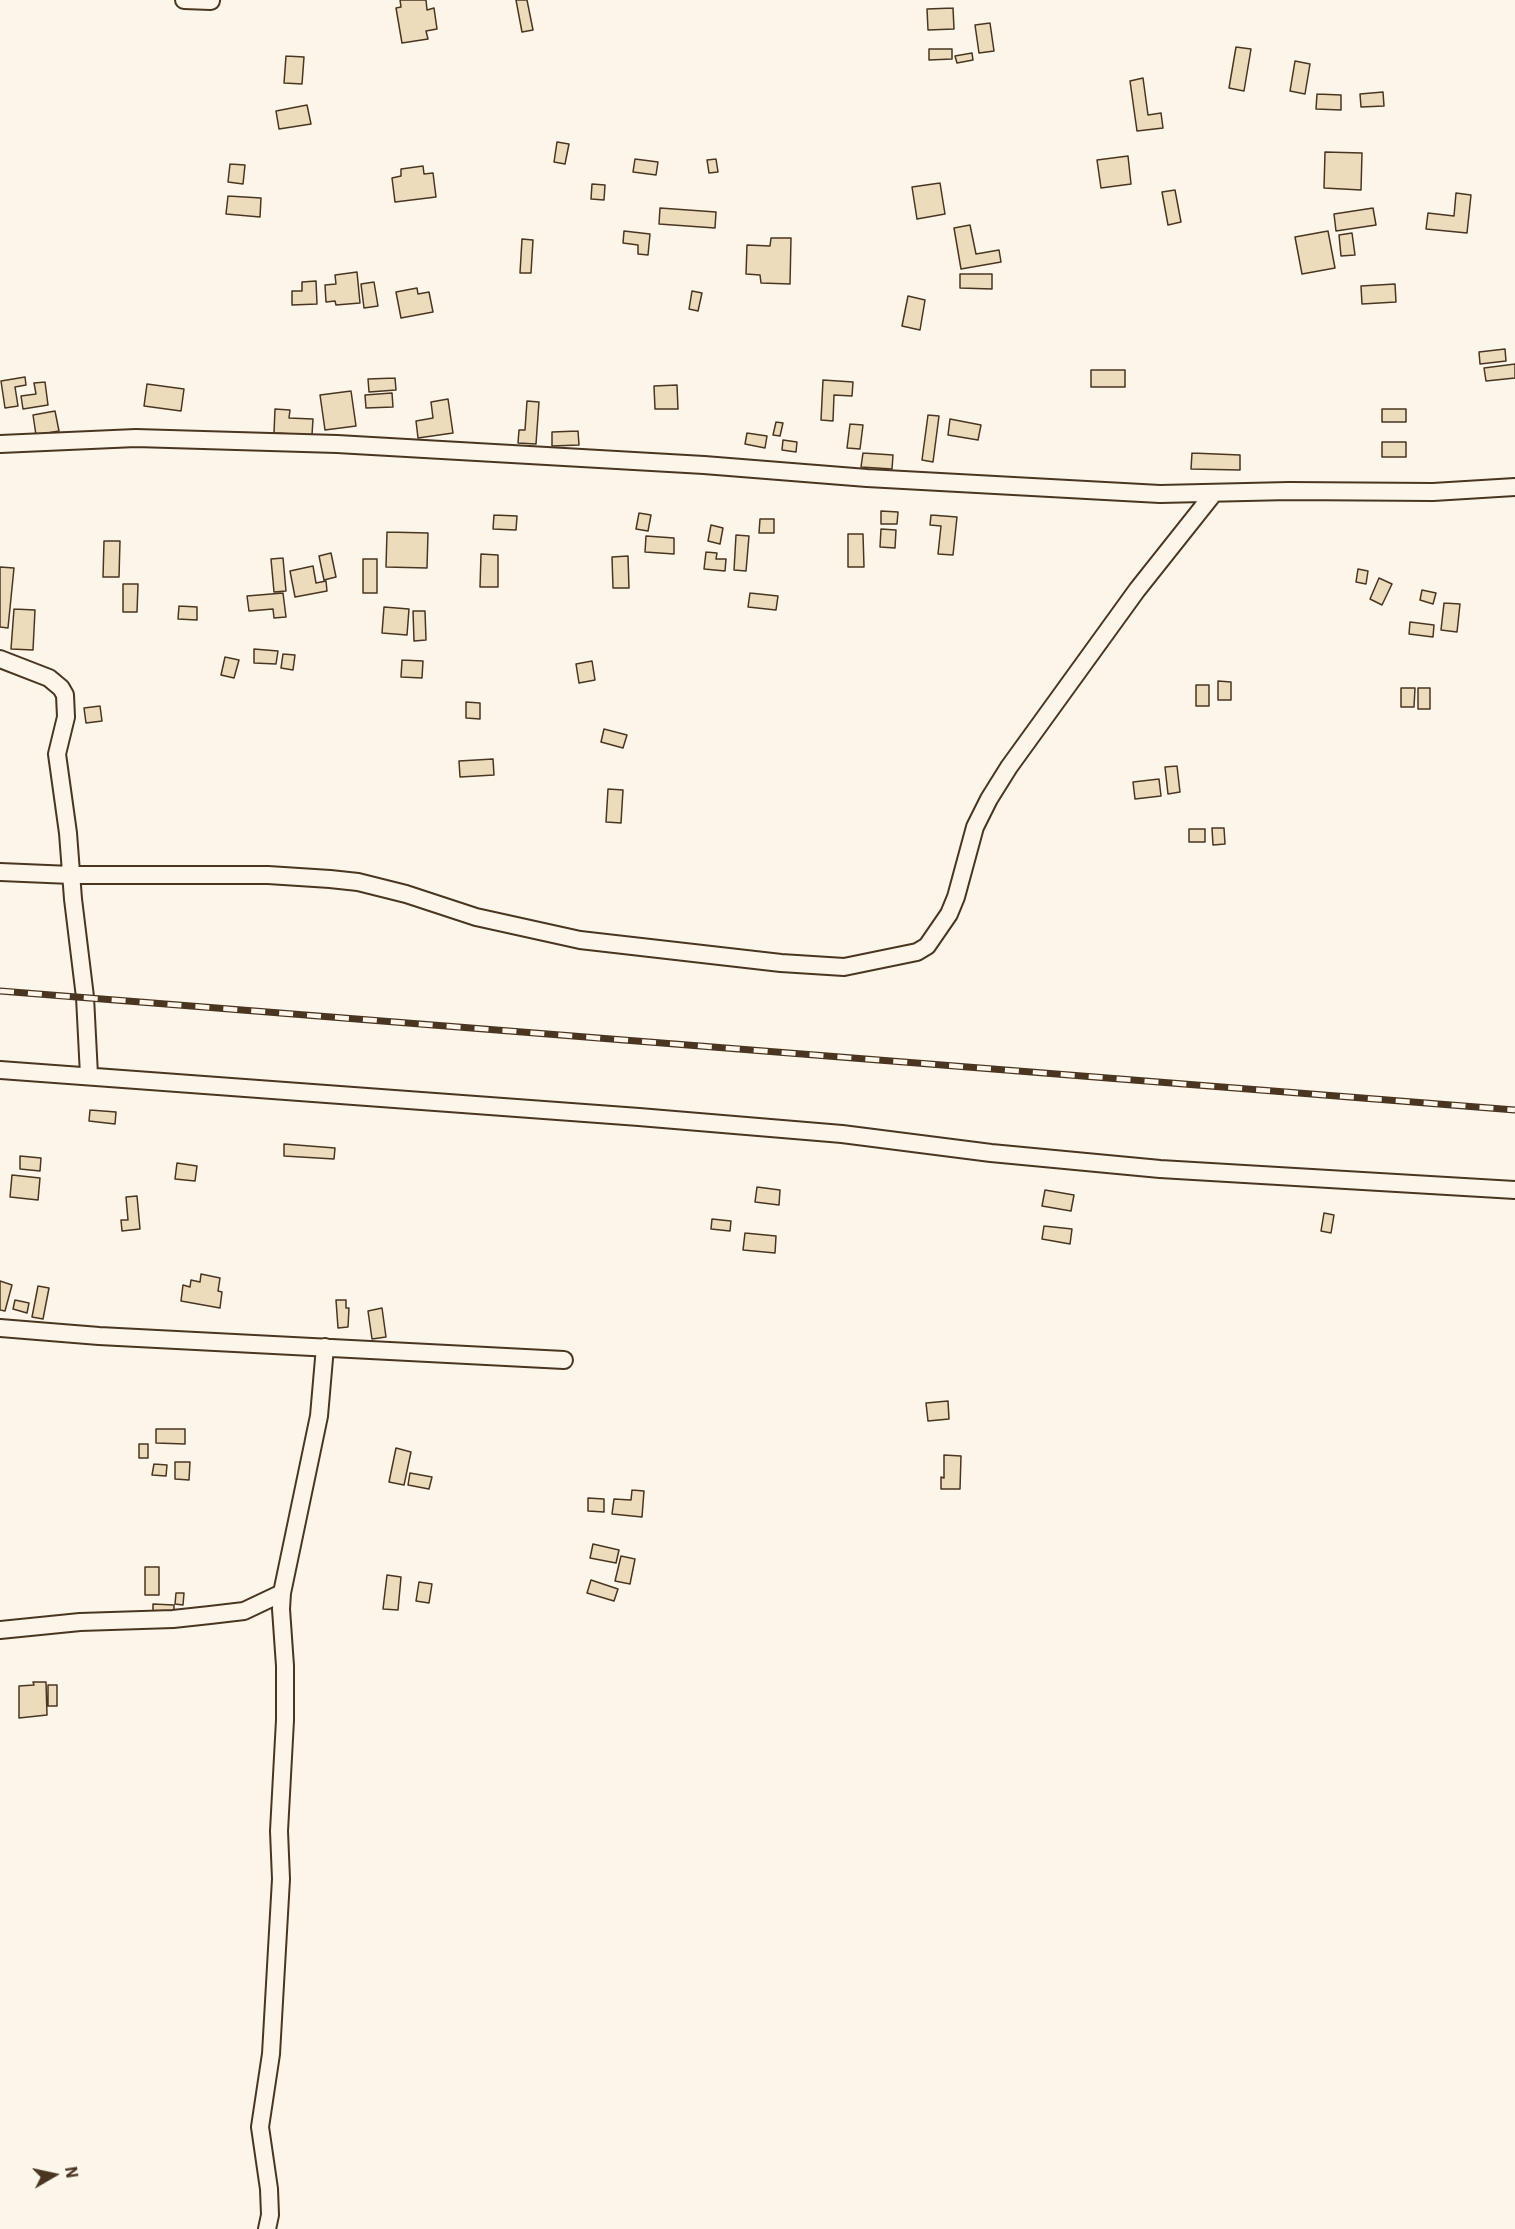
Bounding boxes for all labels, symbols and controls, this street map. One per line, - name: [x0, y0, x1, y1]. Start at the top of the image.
- north arrow: [24, 2145, 84, 2205]
- text: N: [61, 2165, 83, 2179]

